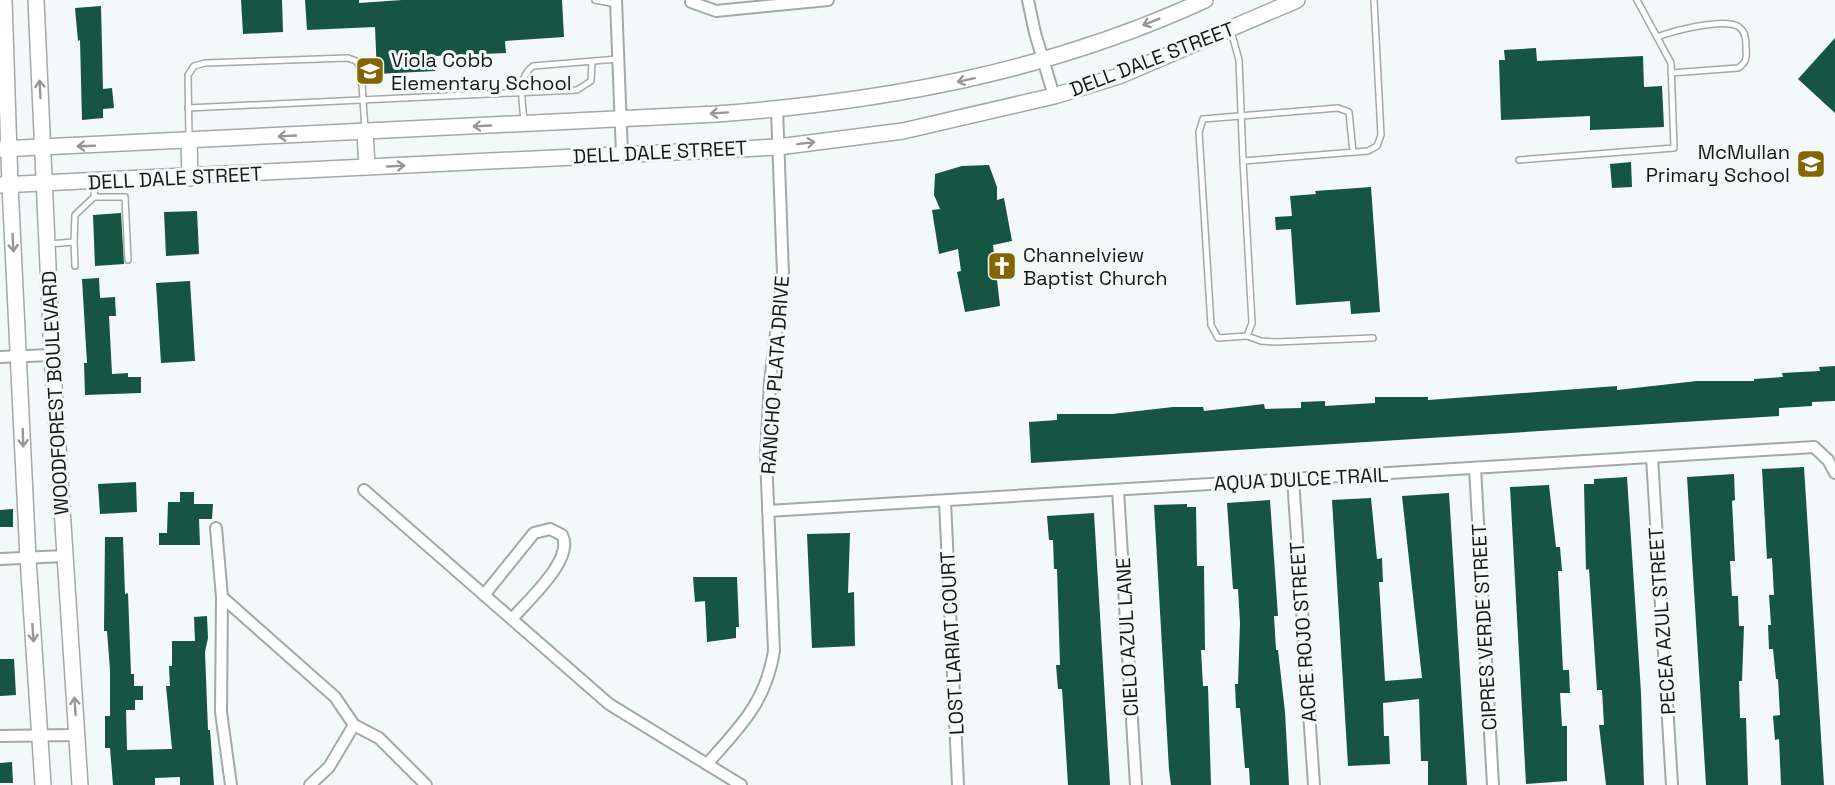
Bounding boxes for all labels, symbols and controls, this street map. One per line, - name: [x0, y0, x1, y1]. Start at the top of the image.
- street label: DELL DALE STREET: [1066, 16, 1238, 102]
- one-way arrow: [1143, 18, 1161, 29]
- place label: Viola Cobb Elementary School: [391, 47, 572, 96]
- school or university icon: Viola Cobb Elementary School: [354, 55, 386, 87]
- one-way arrow: [956, 75, 975, 87]
- one-way arrow: [34, 79, 45, 99]
- one-way arrow: [709, 108, 729, 119]
- one-way arrow: [473, 120, 493, 131]
- one-way arrow: [278, 130, 298, 141]
- street label: DELL DALE STREET: [572, 134, 748, 170]
- one-way arrow: [796, 138, 815, 149]
- place label: McMullan Primary School: [1646, 139, 1790, 188]
- one-way arrow: [77, 140, 97, 151]
- school or university icon: McMullan Primary School: [1795, 148, 1827, 180]
- street label: DELL DALE STREET: [87, 160, 263, 196]
- one-way arrow: [385, 160, 405, 171]
- one-way arrow: [8, 233, 19, 253]
- place label: Channelview Baptist Church: [1023, 242, 1168, 291]
- church icon: Channelview Baptist Church: [986, 250, 1018, 282]
- street label: WOODFOREST BOULEVARD: [36, 270, 74, 516]
- street label: RANCHO PLATA DRIVE: [755, 275, 795, 475]
- one-way arrow: [17, 428, 28, 448]
- street label: AQUA DULCE TRAIL: [1213, 461, 1389, 497]
- street label: CIPRES VERDE STREET: [1466, 523, 1502, 731]
- street label: PECEA AZUL STREET: [1642, 526, 1682, 716]
- street label: ACRE ROJO STREET: [1284, 541, 1322, 723]
- street label: LOST LARIAT COURT: [934, 550, 970, 736]
- street label: CIELO AZUL LANE: [1110, 557, 1144, 717]
- one-way arrow: [28, 622, 39, 642]
- one-way arrow: [69, 696, 80, 716]

